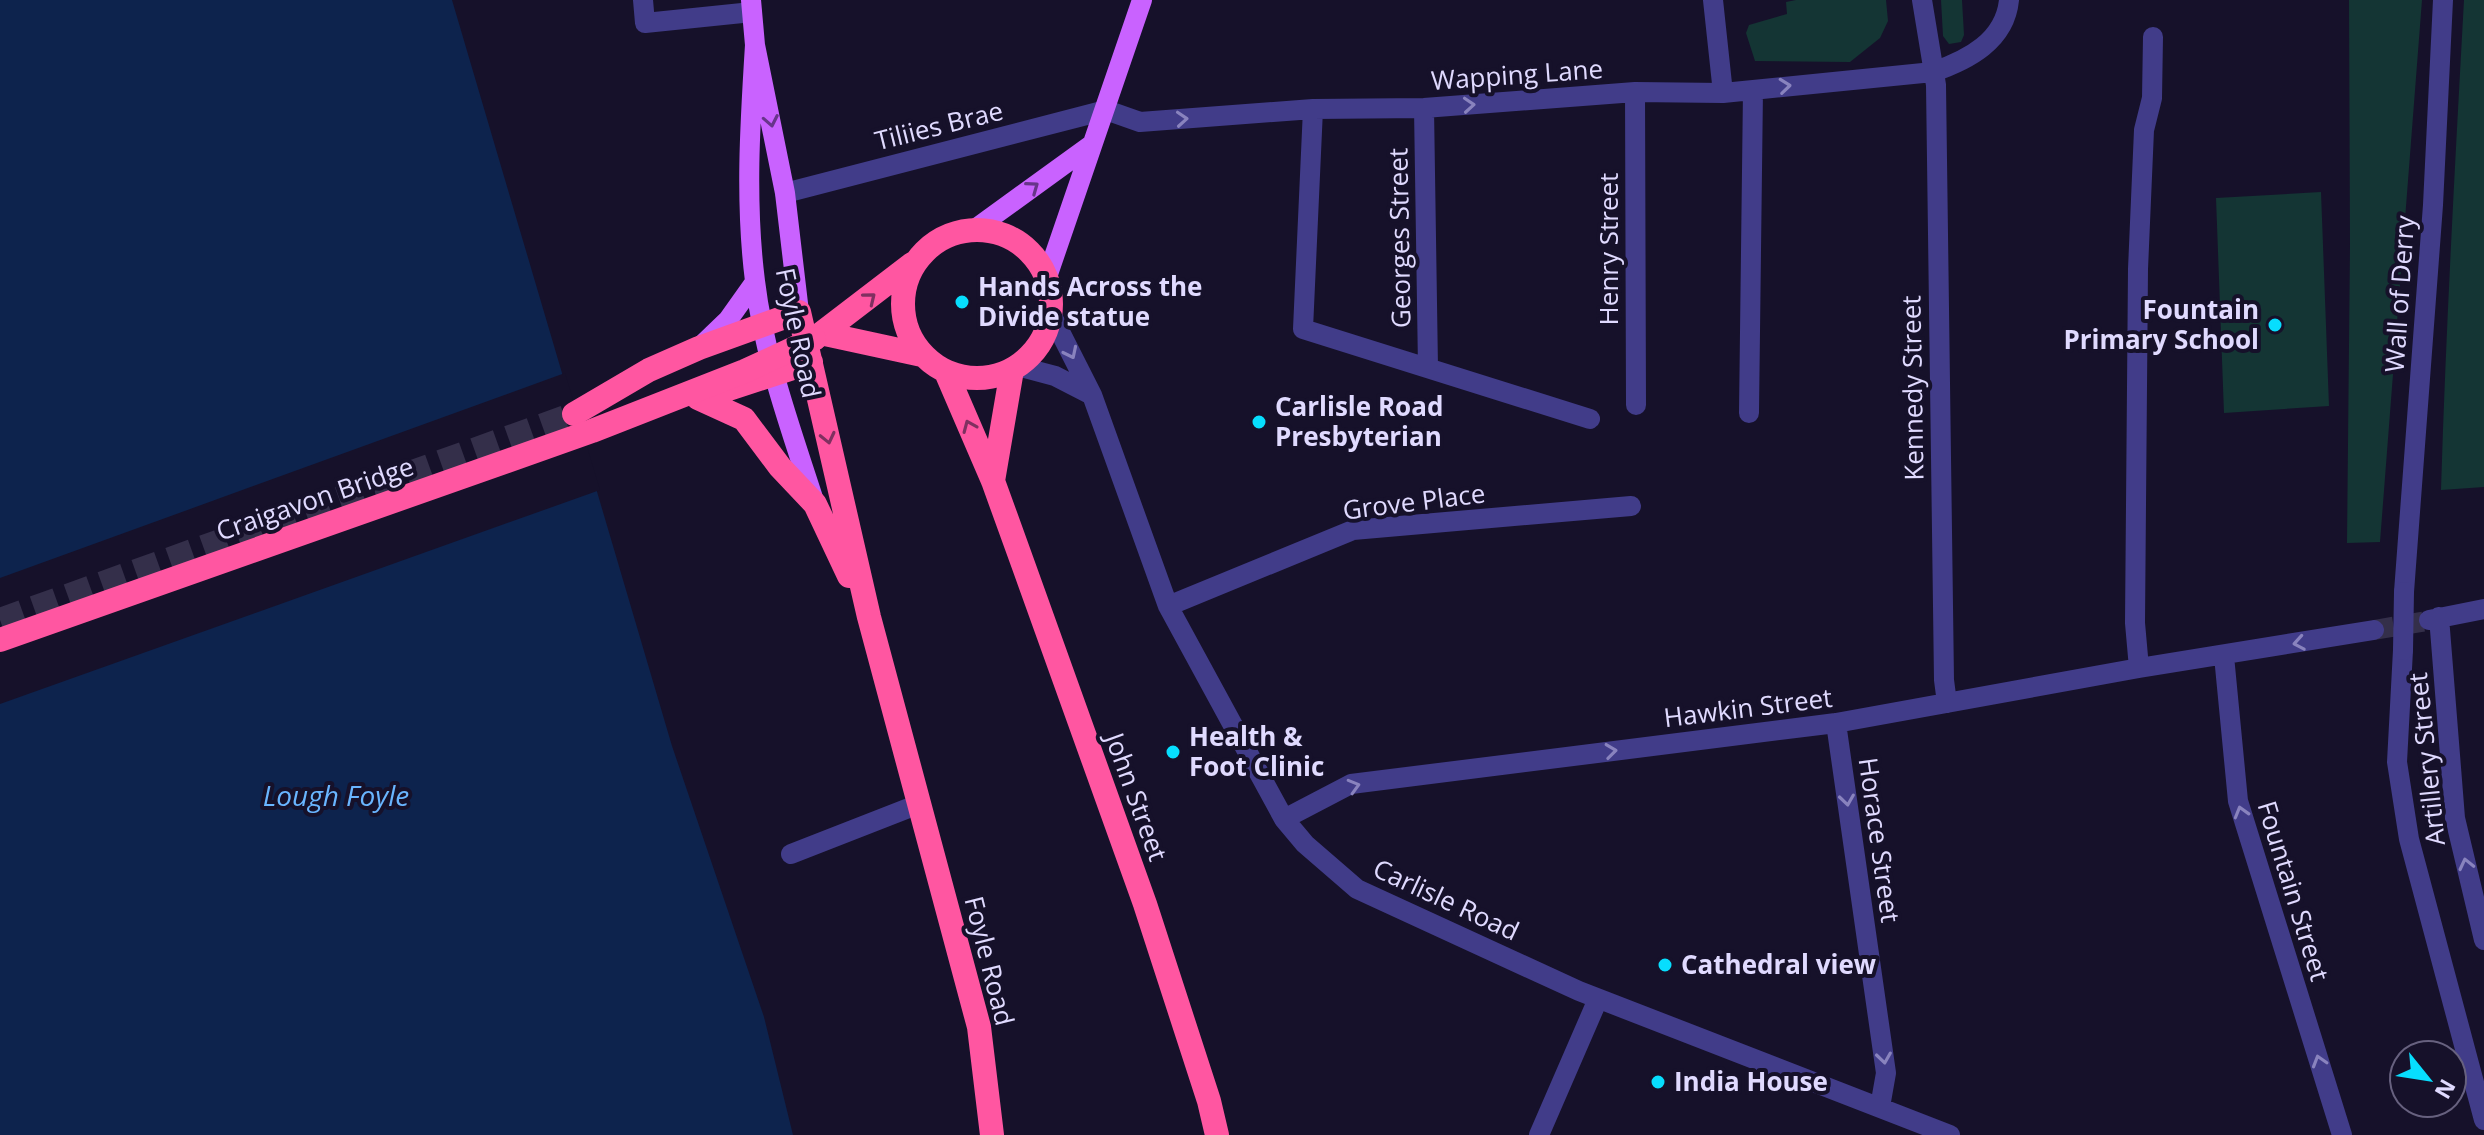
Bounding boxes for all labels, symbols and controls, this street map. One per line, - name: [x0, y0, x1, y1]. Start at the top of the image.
- street label: Wapping Lane: [1430, 50, 1604, 98]
- one-way arrow: [1779, 78, 1792, 95]
- street label: Tiliies Brae: [871, 92, 1007, 158]
- one-way arrow: [1463, 97, 1476, 114]
- one-way arrow: [1176, 111, 1189, 128]
- one-way arrow: [761, 114, 778, 128]
- street label: Georges Street: [1379, 148, 1419, 328]
- street label: Henry Street: [1590, 173, 1626, 325]
- one-way arrow: [1024, 182, 1039, 197]
- street label: Wall of Derry: [2376, 213, 2423, 374]
- street label: Foyle Road: [768, 264, 830, 401]
- place label: Hands Across the Divide statue: [978, 268, 1202, 334]
- place label: Fountain Primary School: [2063, 291, 2259, 357]
- one-way arrow: [860, 293, 875, 308]
- marker: Hands Across the Divide statue: [953, 293, 971, 311]
- street label: Kennedy Street: [1892, 295, 1932, 481]
- marker: Fountain Primary School: [2266, 316, 2284, 334]
- one-way arrow: [1061, 345, 1077, 360]
- place label: Carlisle Road Presbyterian: [1275, 388, 1443, 454]
- marker: Carlisle Road Presbyterian: [1250, 413, 1268, 431]
- one-way arrow: [963, 420, 979, 435]
- one-way arrow: [819, 431, 836, 445]
- street label: Craigavon Bridge: [211, 447, 418, 549]
- street label: Grove Place: [1341, 474, 1487, 528]
- one-way arrow: [2292, 633, 2305, 650]
- street label: Artillery Street: [2399, 671, 2453, 847]
- street label: Hawkin Street: [1662, 679, 1834, 735]
- place label: Health & Foot Clinic: [1189, 718, 1324, 784]
- street label: John Street: [1096, 725, 1177, 866]
- marker: Health & Foot Clinic: [1164, 743, 1182, 761]
- one-way arrow: [1605, 743, 1618, 760]
- street label: Horace Street: [1851, 755, 1909, 925]
- water label: Lough Foyle: [263, 776, 409, 814]
- one-way arrow: [1347, 778, 1360, 795]
- one-way arrow: [1838, 793, 1855, 807]
- street label: Fountain Street: [2249, 796, 2338, 985]
- one-way arrow: [2234, 806, 2250, 820]
- street label: Carlisle Road: [1368, 850, 1525, 949]
- one-way arrow: [2458, 858, 2475, 871]
- street label: Foyle Road: [957, 892, 1023, 1029]
- place label: Cathedral view: [1681, 946, 1876, 982]
- marker: Cathedral view: [1656, 956, 1674, 974]
- north arrow: [2388, 1039, 2468, 1119]
- one-way arrow: [1875, 1051, 1892, 1064]
- one-way arrow: [2312, 1054, 2328, 1068]
- place label: India House: [1674, 1063, 1828, 1099]
- marker: India House: [1649, 1073, 1667, 1091]
- text: N: [2429, 1074, 2464, 1105]

